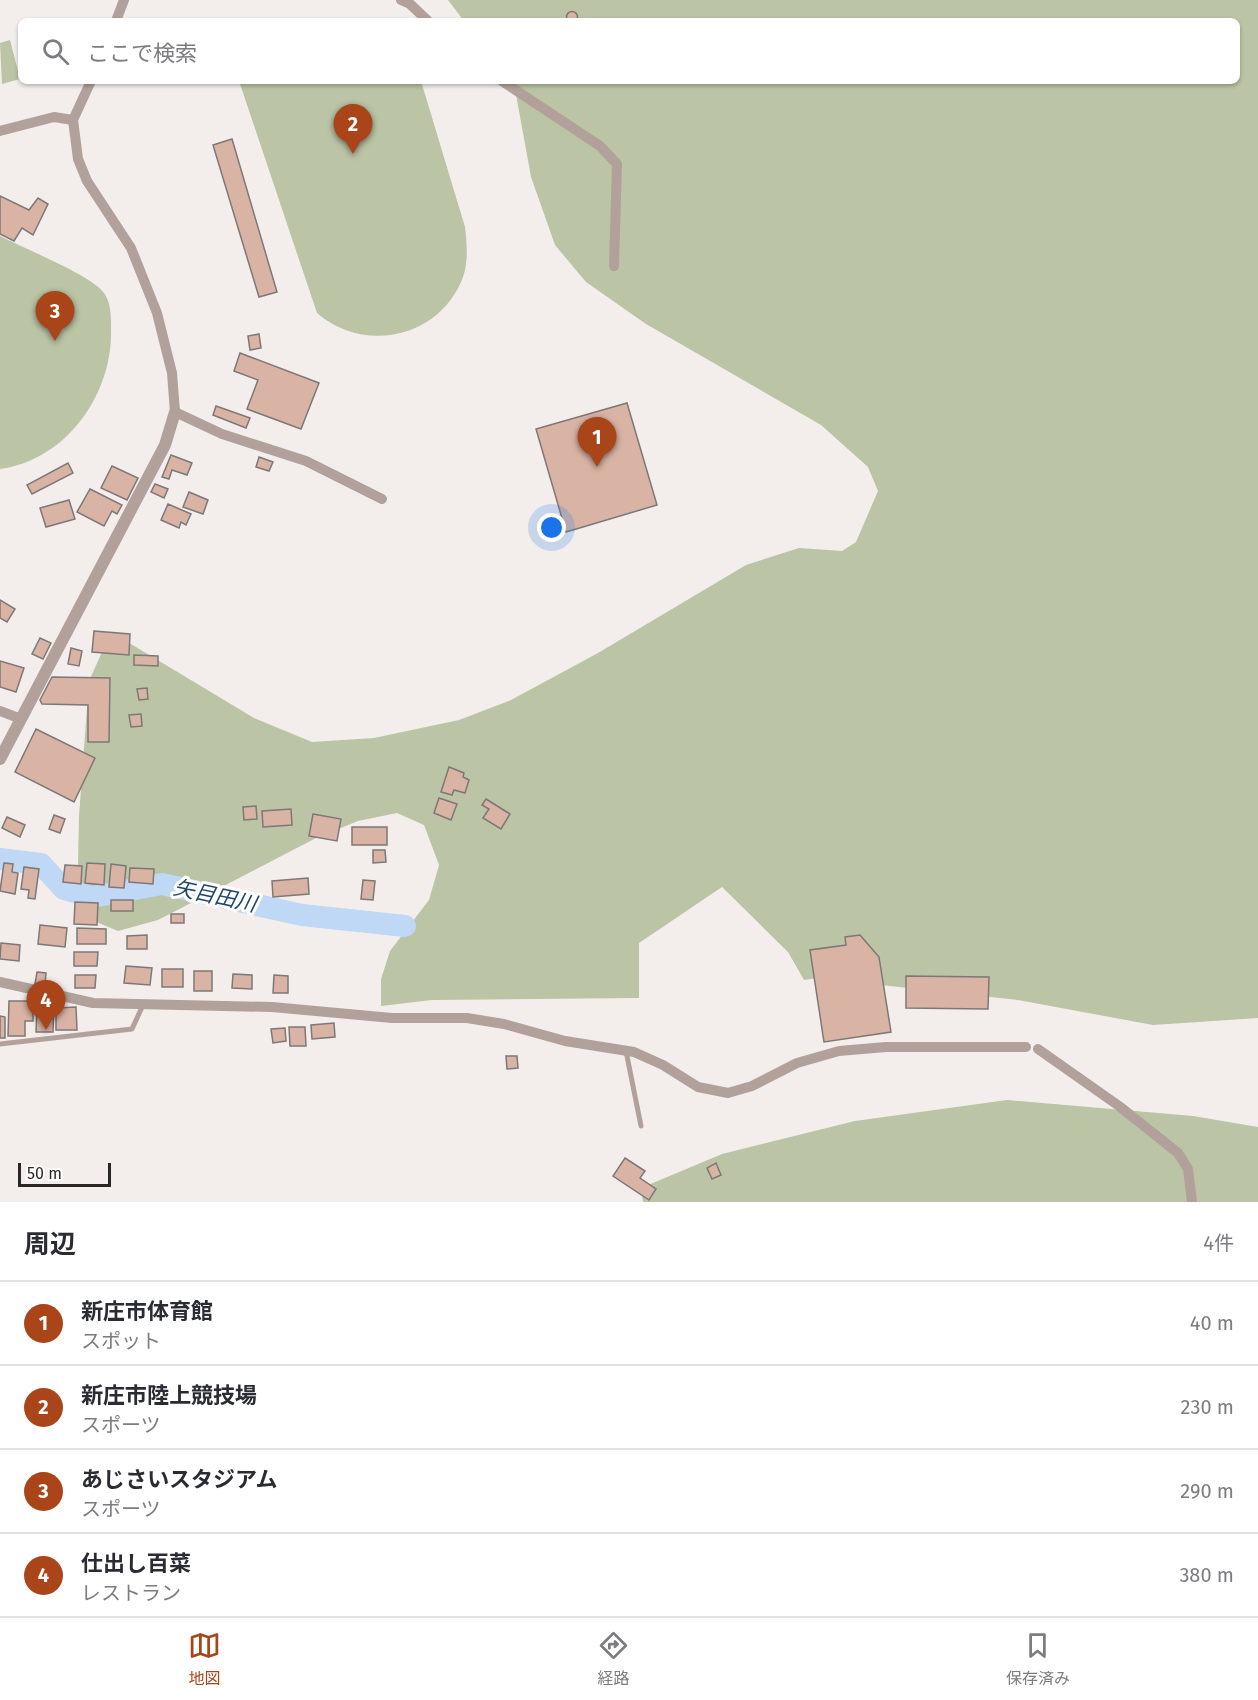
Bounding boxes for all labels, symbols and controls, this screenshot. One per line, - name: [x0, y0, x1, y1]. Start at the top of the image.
- search box: [18, 18, 1240, 84]
- icon: search: [39, 35, 72, 68]
- text: ここで検索: [87, 40, 197, 67]
- pin: 2: [334, 104, 372, 154]
- pin: 3: [36, 292, 74, 341]
- pin: 1: [578, 418, 616, 467]
- your location: [537, 513, 566, 542]
- water label: 矢目田川: [171, 875, 261, 918]
- pin: 4: [26, 980, 66, 1030]
- scale bar: [18, 1160, 111, 1188]
- text: 50 m: [27, 1164, 62, 1183]
- text: 周辺: [24, 1229, 76, 1260]
- text: 4件: [1203, 1231, 1234, 1255]
- text: 新庄市体育館: [81, 1298, 213, 1325]
- text: 1: [39, 1311, 48, 1335]
- text: 40 m: [1190, 1311, 1234, 1335]
- text: スポット: [81, 1329, 161, 1353]
- text: 新庄市陸上競技場: [81, 1382, 257, 1409]
- text: 2: [38, 1395, 49, 1419]
- text: 230 m: [1181, 1395, 1234, 1419]
- text: スポーツ: [81, 1413, 161, 1437]
- text: あじさいスタジアム: [81, 1466, 277, 1493]
- text: 3: [38, 1479, 49, 1503]
- text: 290 m: [1180, 1479, 1234, 1503]
- text: スポーツ: [81, 1497, 161, 1521]
- text: 仕出し百菜: [81, 1550, 191, 1577]
- text: 4: [38, 1563, 49, 1587]
- text: 380 m: [1179, 1563, 1234, 1587]
- text: レストラン: [81, 1581, 181, 1605]
- tab: 地図: [188, 1629, 221, 1689]
- tab: 経路: [597, 1629, 630, 1689]
- tab: 保存済み: [1006, 1629, 1070, 1689]

